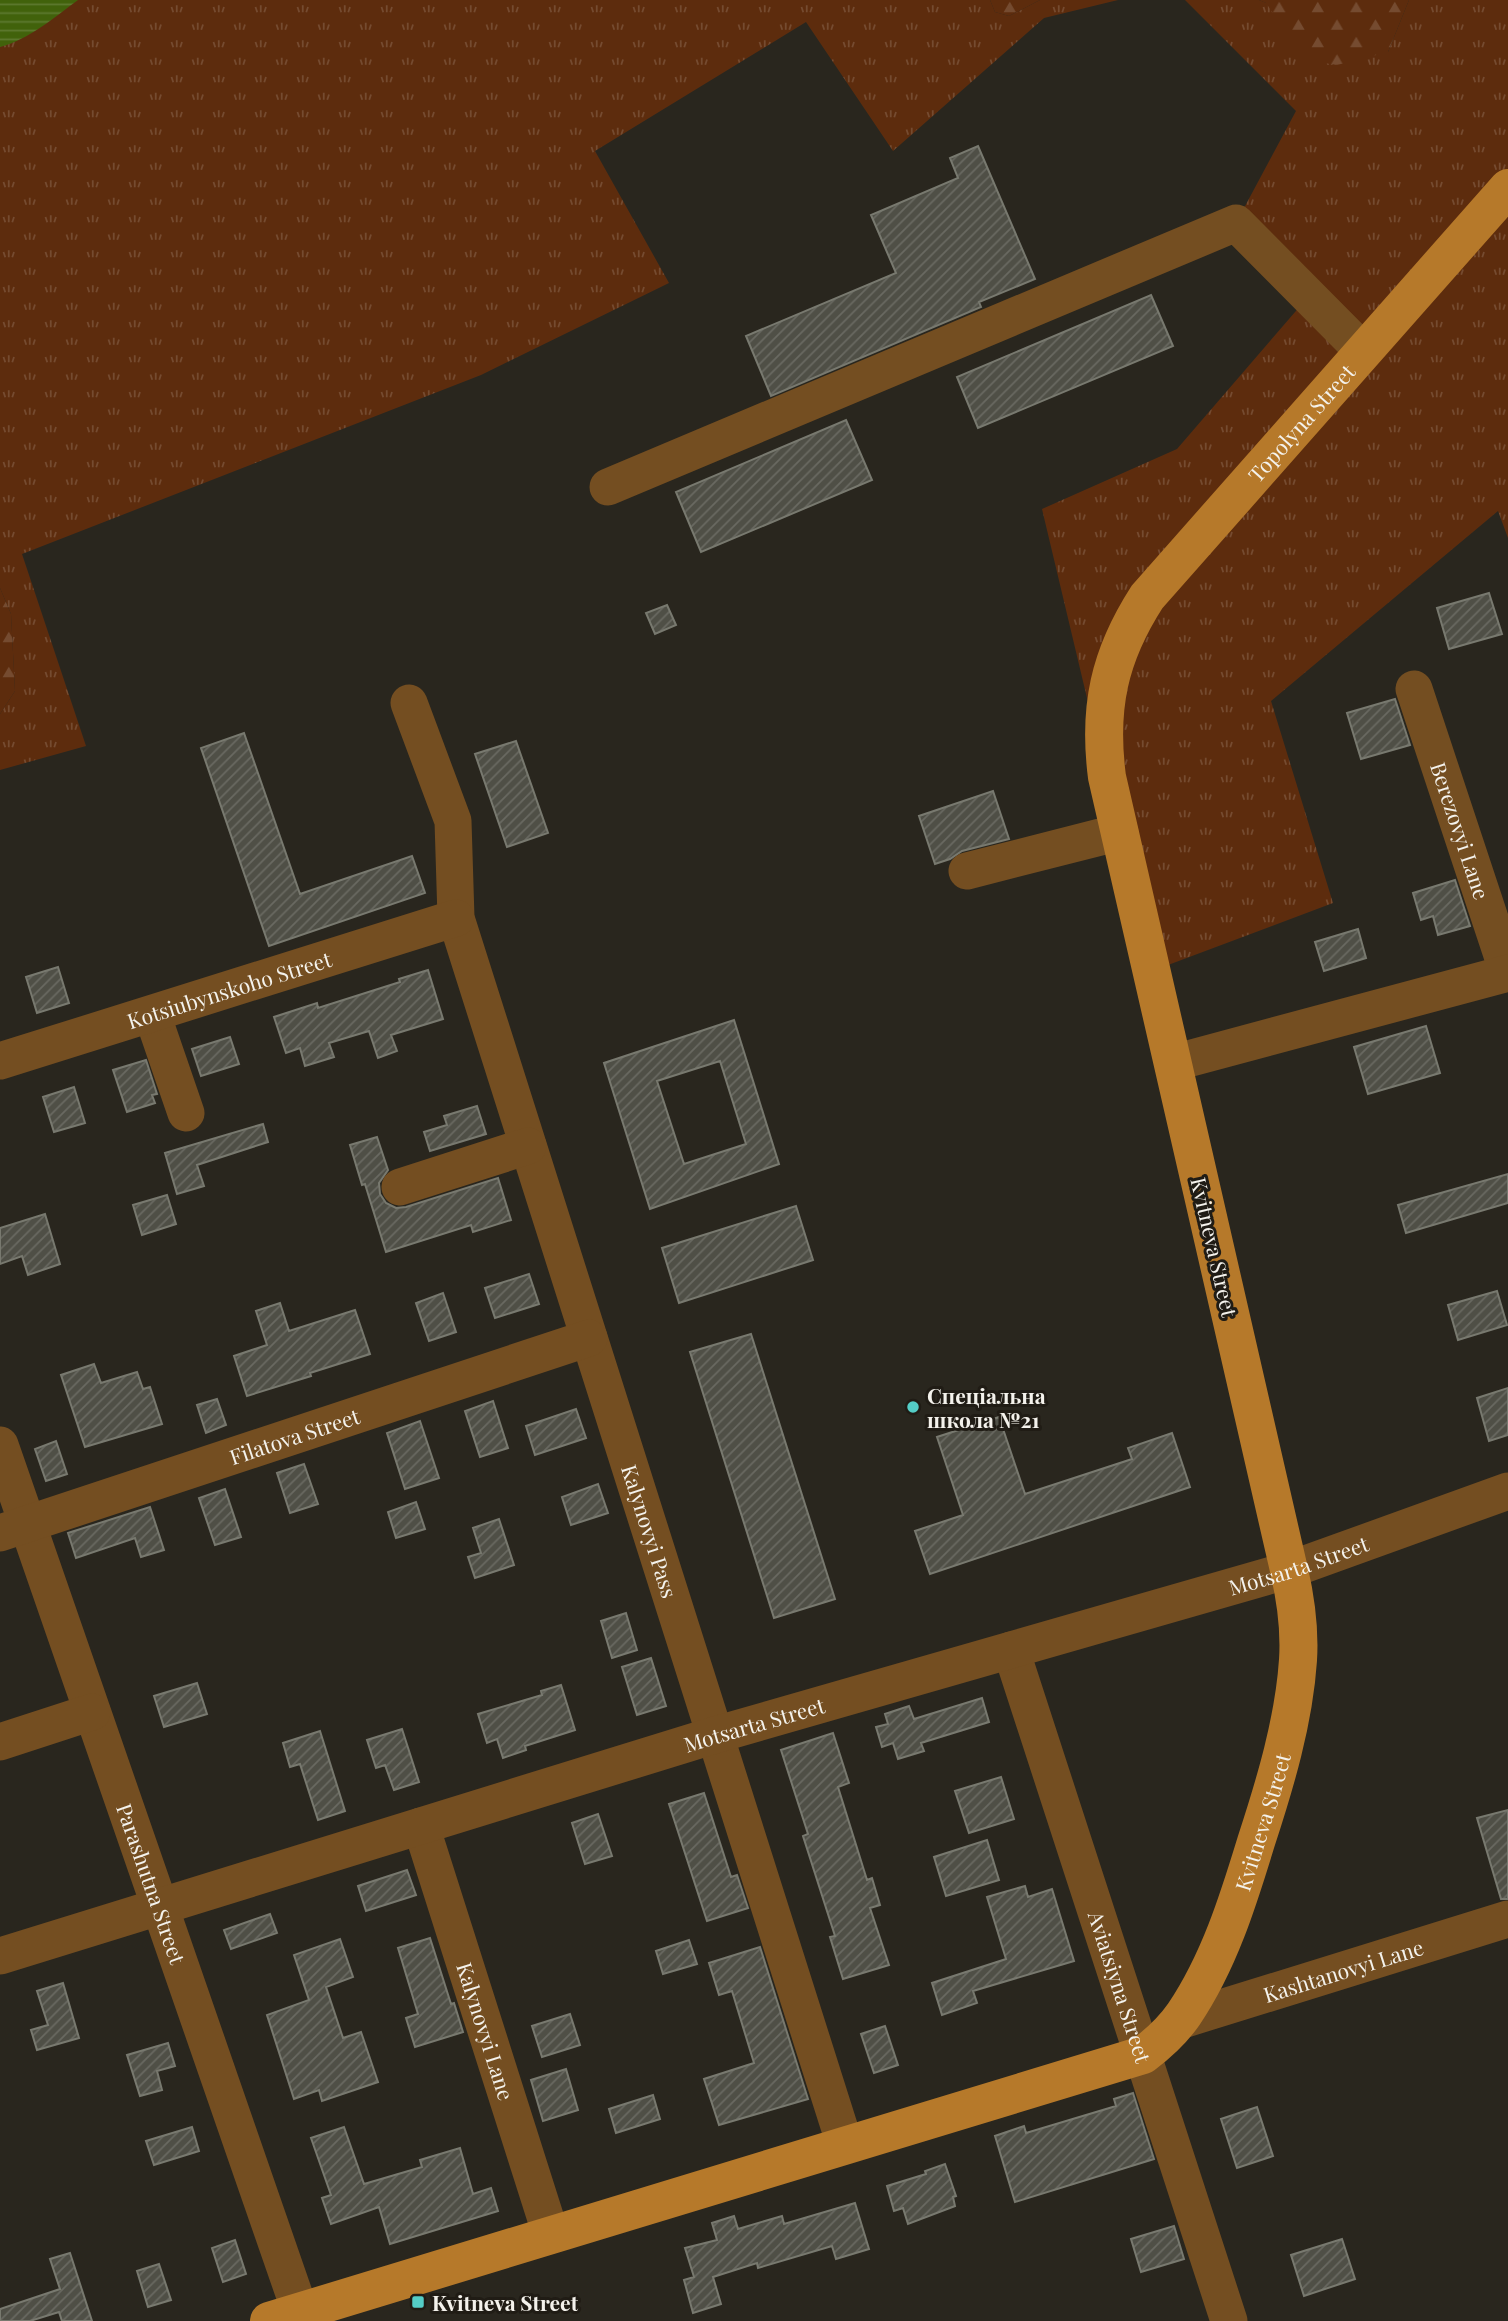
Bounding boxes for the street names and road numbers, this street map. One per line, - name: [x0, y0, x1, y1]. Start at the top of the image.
- street label: Topolyna Street: [1241, 357, 1361, 487]
- street label: Berezovyi Lane: [1425, 758, 1497, 903]
- street label: Kotsiubynskoho Street: [123, 944, 335, 1034]
- street label: Kvitneva Street: [1185, 1174, 1245, 1320]
- street label: Filatova Street: [226, 1401, 364, 1470]
- street label: Kalynovyi Pass: [616, 1461, 685, 1601]
- street label: Motsarta Street: [1225, 1528, 1372, 1601]
- street label: Motsarta Street: [680, 1690, 828, 1758]
- street label: Kvitneva Street: [1228, 1749, 1296, 1894]
- street label: Parashutna Street: [111, 1799, 193, 1968]
- street label: Aviatsiyna Street: [1082, 1906, 1158, 2067]
- street label: Kashtanovyi Lane: [1260, 1932, 1427, 2008]
- street label: Kalynovyi Lane: [451, 1958, 521, 2103]

